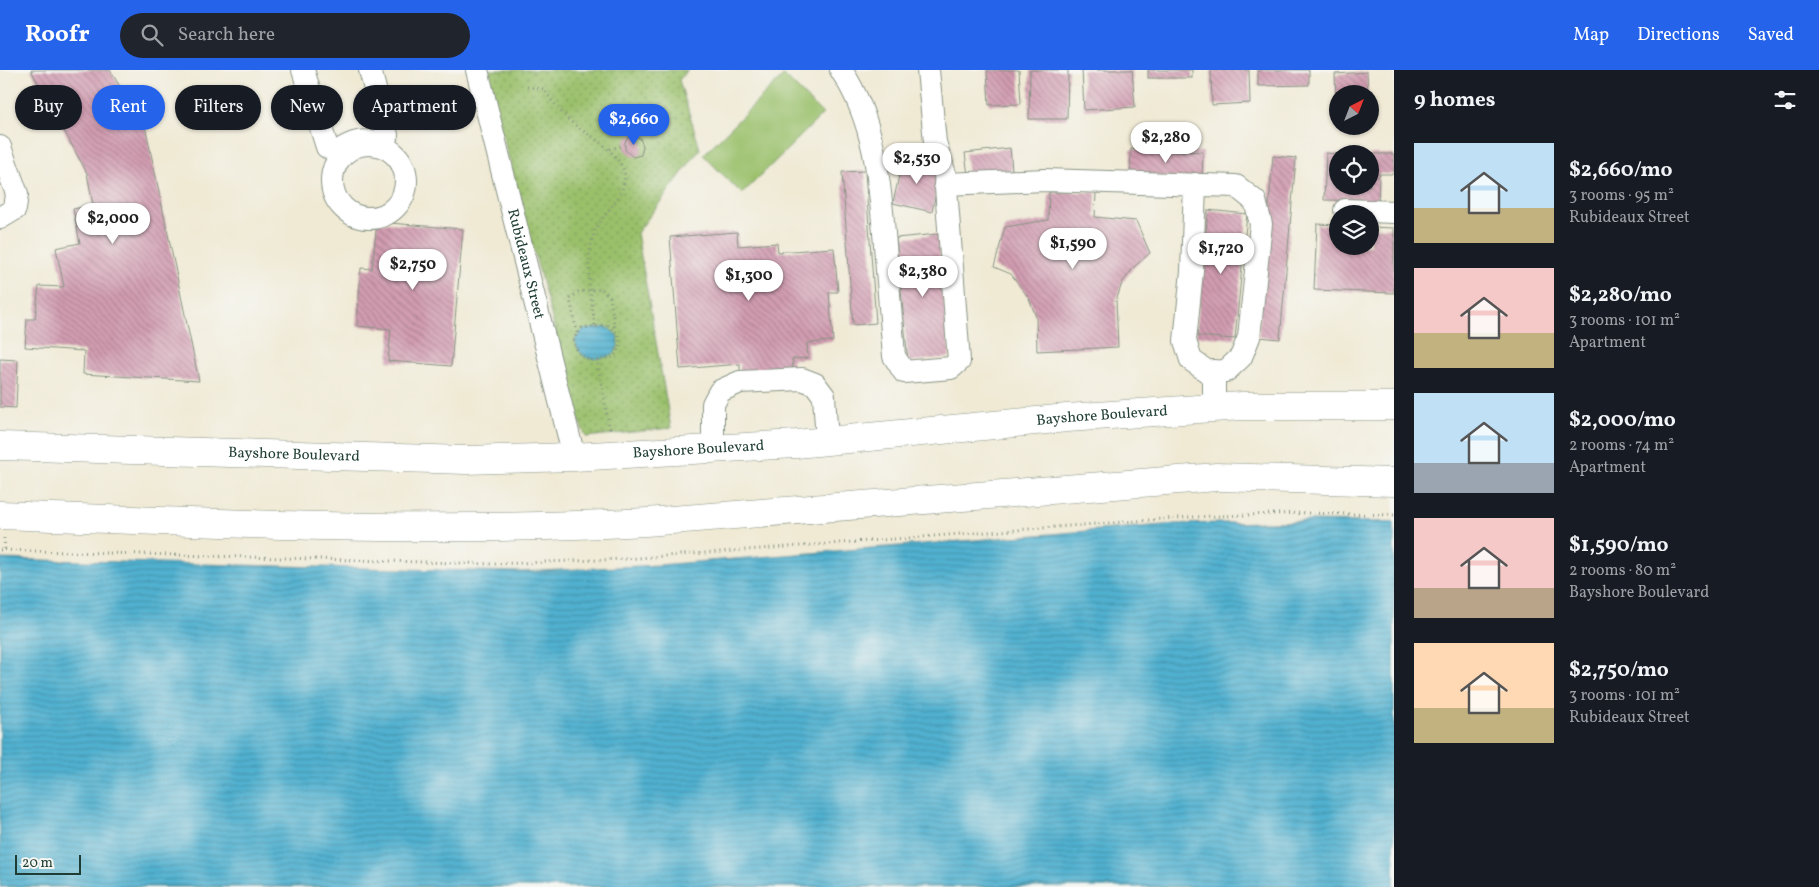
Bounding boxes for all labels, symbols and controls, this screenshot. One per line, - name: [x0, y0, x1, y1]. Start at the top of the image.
- search box: [120, 13, 470, 58]
- text: Roofr: [25, 18, 90, 52]
- icon: search: [138, 21, 166, 49]
- text: Search here: [178, 22, 275, 48]
- text: Map: [1573, 23, 1609, 48]
- text: Directions: [1637, 23, 1720, 48]
- text: Saved: [1748, 23, 1794, 48]
- chip: Buy: [15, 85, 82, 130]
- chip: Rent: [92, 85, 165, 130]
- chip: Filters: [175, 85, 261, 130]
- chip: New: [271, 85, 343, 130]
- chip: Apartment: [353, 85, 476, 130]
- north arrow: [1329, 85, 1379, 135]
- map controls: [1329, 85, 1379, 255]
- text: 9 homes: [1414, 86, 1495, 115]
- icon: filters: [1771, 86, 1799, 114]
- pin: $2,660: [593, 104, 675, 146]
- text: $2,660: [609, 109, 659, 131]
- pin: $2,280: [1125, 122, 1207, 164]
- text: $2,280: [1142, 127, 1190, 149]
- pin: $2,530: [876, 142, 958, 185]
- button: locate: [1329, 145, 1379, 195]
- text: $2,530: [893, 148, 941, 170]
- text: $2,660/mo: [1569, 156, 1673, 185]
- icon: home: [1454, 163, 1514, 223]
- text: 3 rooms · 95 m²: [1569, 185, 1674, 207]
- pin: $2,000: [72, 202, 154, 245]
- button: layers: [1329, 205, 1379, 255]
- street label: Rubideaux Street: [502, 207, 550, 321]
- text: Rubideaux Street: [1569, 207, 1690, 229]
- text: $2,000: [87, 208, 139, 230]
- pin: $1,590: [1032, 228, 1114, 270]
- pin: $1,720: [1180, 232, 1262, 275]
- text: $1,590: [1050, 233, 1096, 255]
- text: $1,720: [1198, 238, 1244, 260]
- pin: $2,750: [372, 248, 454, 291]
- text: $2,750: [390, 254, 436, 276]
- pin: $2,380: [882, 256, 964, 298]
- pin: $1,300: [708, 260, 790, 302]
- text: $2,380: [899, 261, 947, 283]
- text: $1,300: [725, 265, 773, 287]
- text: $2,280/mo: [1569, 281, 1672, 310]
- icon: home: [1454, 288, 1514, 348]
- text: 3 rooms · 101 m²: [1569, 310, 1680, 332]
- text: Apartment: [1569, 332, 1646, 354]
- street label: Bayshore Boulevard: [1035, 401, 1168, 431]
- text: $2,000/mo: [1569, 406, 1676, 435]
- icon: home: [1454, 413, 1514, 473]
- street label: Bayshore Boulevard: [632, 435, 765, 464]
- text: 2 rooms · 74 m²: [1569, 435, 1674, 457]
- street label: Bayshore Boulevard: [228, 442, 360, 467]
- text: Apartment: [1569, 457, 1646, 479]
- text: $1,590/mo: [1569, 531, 1668, 560]
- icon: home: [1454, 538, 1514, 598]
- text: 2 rooms · 80 m²: [1569, 560, 1676, 582]
- text: Bayshore Boulevard: [1569, 582, 1709, 604]
- text: $2,750/mo: [1569, 656, 1669, 685]
- icon: home: [1454, 663, 1514, 723]
- text: 3 rooms · 101 m²: [1569, 685, 1680, 707]
- text: Rubideaux Street: [1569, 707, 1690, 729]
- scale bar: [15, 852, 81, 875]
- text: 20 m: [22, 854, 53, 873]

